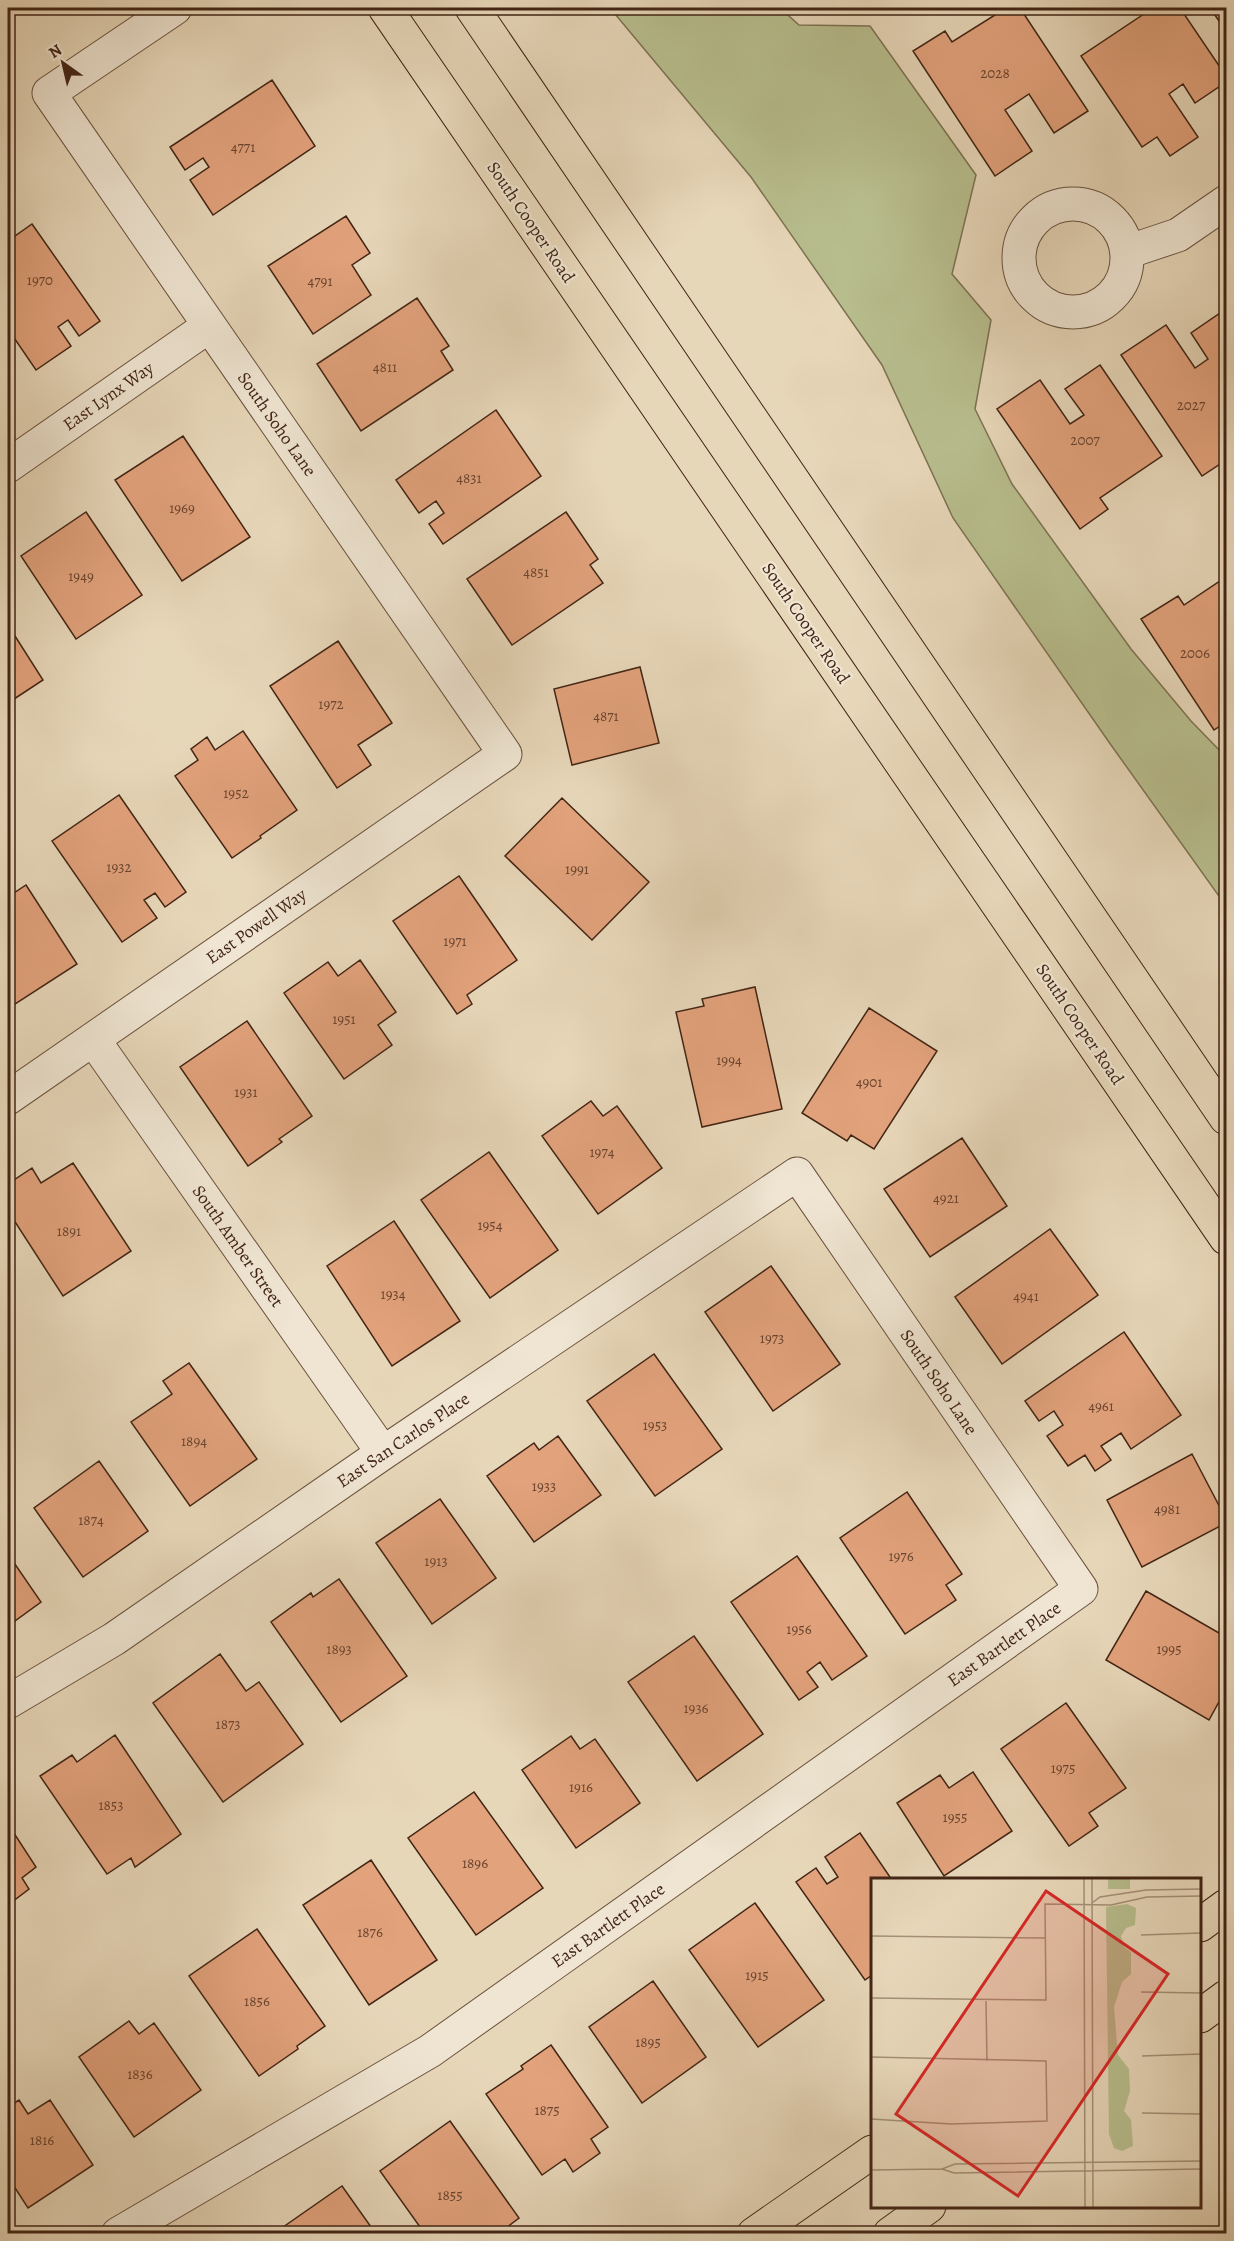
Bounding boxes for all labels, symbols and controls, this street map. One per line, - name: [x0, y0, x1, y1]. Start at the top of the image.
- north arrow: [33, 33, 93, 93]
- text: N: [44, 39, 66, 64]
- house number: 2028: [980, 63, 1010, 83]
- house number: 4771: [231, 137, 255, 157]
- street label: South Cooper Road: [482, 157, 581, 288]
- house number: 1970: [27, 270, 53, 290]
- house number: 4791: [307, 271, 333, 291]
- street label: East Lynx Way: [58, 355, 159, 436]
- house number: 4811: [373, 357, 397, 377]
- street label: South Soho Lane: [232, 367, 322, 481]
- house number: 2027: [1177, 395, 1206, 415]
- house number: 2007: [1070, 430, 1100, 450]
- house number: 4831: [456, 468, 482, 488]
- house number: 1969: [169, 498, 195, 518]
- street label: South Cooper Road: [757, 558, 856, 689]
- house number: 4851: [523, 562, 549, 582]
- house number: 1949: [68, 566, 94, 586]
- house number: 2006: [1180, 643, 1210, 663]
- house number: 1972: [318, 694, 344, 714]
- house number: 4871: [593, 706, 619, 726]
- house number: 1952: [223, 783, 249, 803]
- house number: 1932: [106, 857, 132, 877]
- house number: 1991: [565, 859, 589, 879]
- street label: East Powell Way: [201, 882, 312, 970]
- house number: 1971: [443, 931, 467, 951]
- street label: South Cooper Road: [1031, 959, 1130, 1090]
- house number: 1951: [332, 1009, 356, 1029]
- house number: 1994: [716, 1050, 742, 1070]
- house number: 4901: [856, 1072, 882, 1092]
- house number: 1931: [234, 1082, 258, 1102]
- house number: 1974: [589, 1142, 615, 1162]
- street label: South Amber Street: [187, 1180, 289, 1312]
- house number: 4921: [933, 1188, 959, 1208]
- house number: 1954: [477, 1215, 503, 1235]
- house number: 1891: [57, 1221, 81, 1241]
- house number: 1934: [381, 1284, 406, 1304]
- house number: 4941: [1013, 1286, 1039, 1306]
- street label: South Soho Lane: [895, 1324, 983, 1440]
- house number: 1973: [760, 1328, 784, 1348]
- street label: East San Carlos Place: [332, 1387, 474, 1493]
- house number: 4961: [1088, 1396, 1114, 1416]
- house number: 1953: [643, 1415, 667, 1435]
- house number: 1894: [181, 1431, 207, 1451]
- house number: 1933: [532, 1476, 556, 1496]
- house number: 4981: [1154, 1499, 1180, 1519]
- house number: 1874: [78, 1510, 104, 1530]
- house number: 1976: [888, 1546, 914, 1566]
- house number: 1913: [424, 1551, 448, 1571]
- street label: East Bartlett Place: [942, 1596, 1066, 1692]
- house number: 1956: [786, 1619, 812, 1639]
- house number: 1893: [326, 1639, 352, 1659]
- house number: 1995: [1156, 1639, 1182, 1659]
- house number: 1936: [683, 1698, 709, 1718]
- house number: 1873: [216, 1714, 240, 1734]
- house number: 1975: [1051, 1758, 1075, 1778]
- house number: 1916: [569, 1777, 593, 1797]
- house number: 1853: [98, 1795, 124, 1815]
- house number: 1955: [943, 1807, 967, 1827]
- house number: 1896: [462, 1853, 488, 1873]
- street label: East Bartlett Place: [546, 1877, 670, 1973]
- inset map: [871, 1878, 1201, 2208]
- house number: 1876: [357, 1922, 383, 1942]
- house number: 1915: [745, 1965, 769, 1985]
- house number: 1856: [244, 1991, 270, 2011]
- house number: 1895: [635, 2032, 661, 2052]
- house number: 1836: [127, 2064, 153, 2084]
- house number: 1875: [534, 2100, 560, 2120]
- house number: 1816: [30, 2130, 54, 2150]
- house number: 1855: [437, 2185, 463, 2205]

